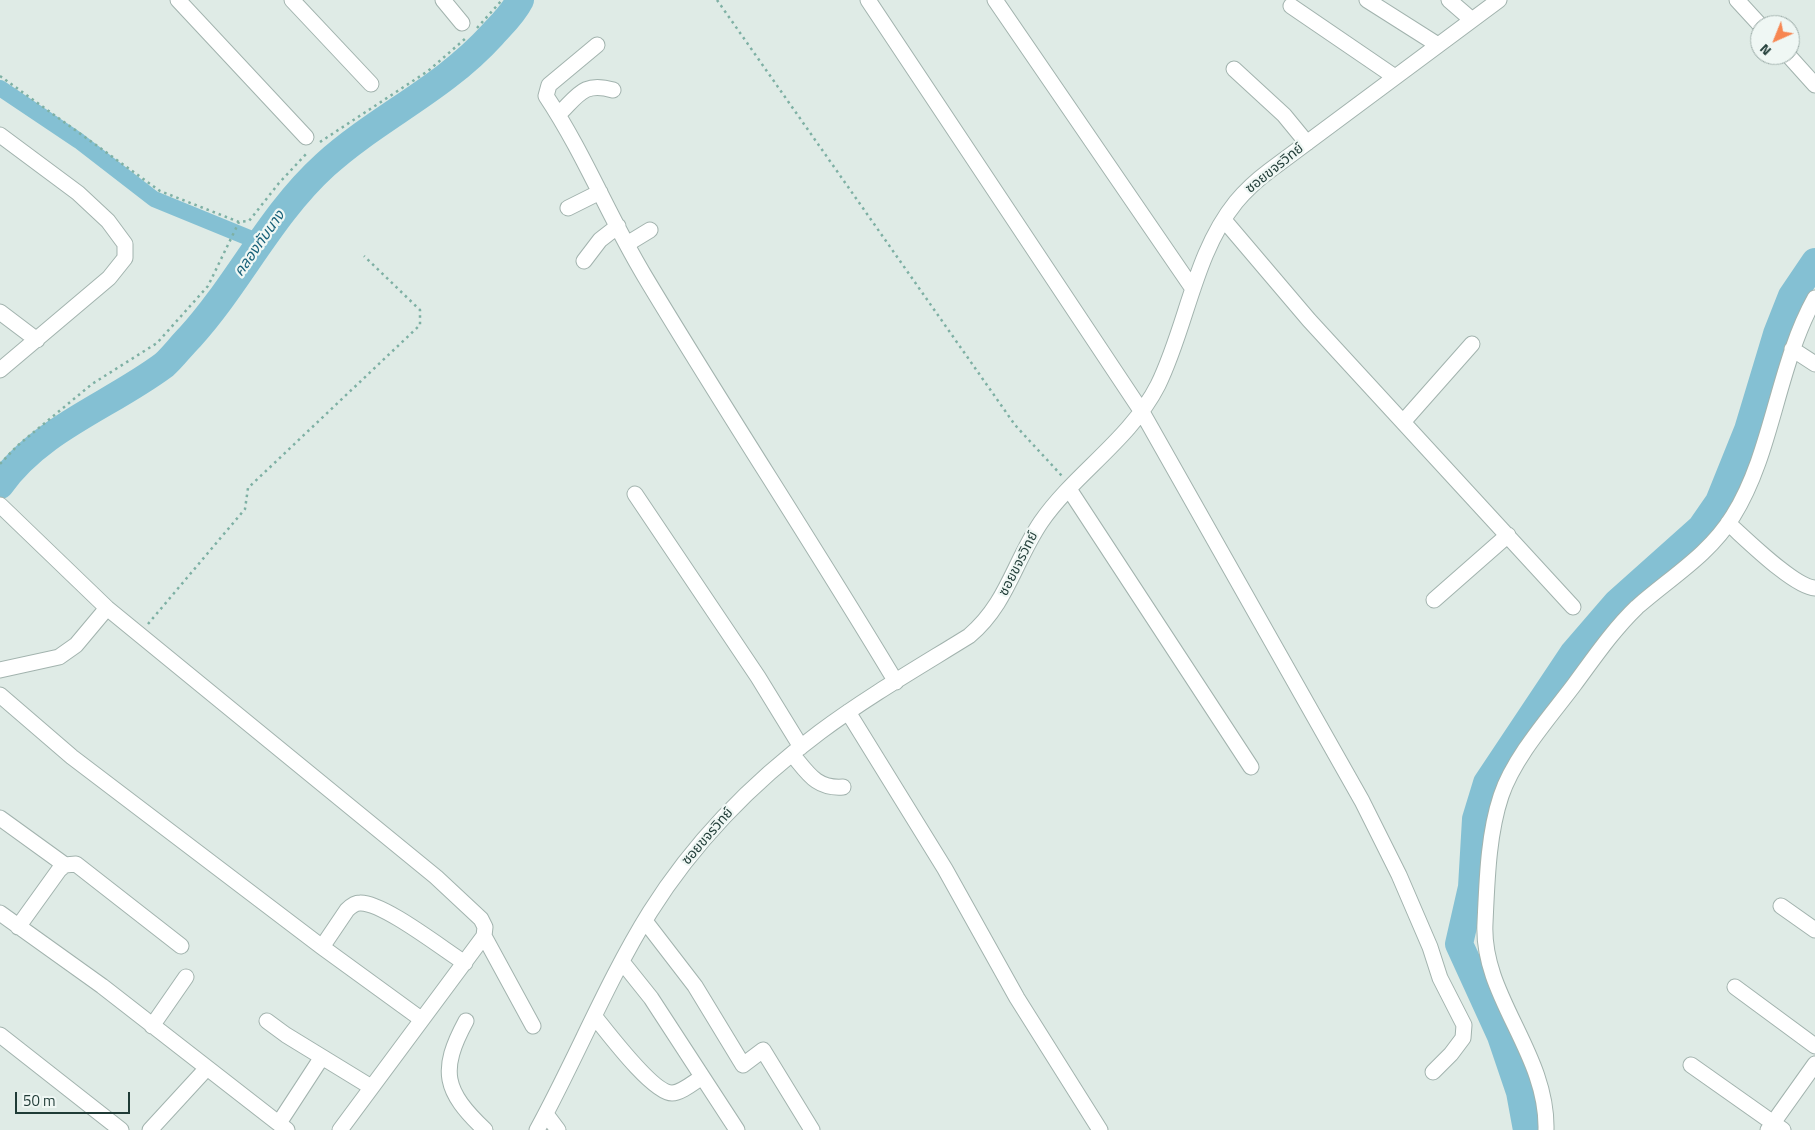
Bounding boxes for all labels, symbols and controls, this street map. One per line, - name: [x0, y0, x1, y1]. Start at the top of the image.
- north arrow: [1750, 15, 1800, 65]
- text: N: [1754, 40, 1776, 61]
- street label: ซอยขจรวิทย์: [1243, 141, 1307, 197]
- water label: คลองทับนาง: [231, 208, 289, 280]
- street label: ซอยขจรวิทย์: [996, 529, 1042, 599]
- street label: ซอยขจรวิทย์: [679, 805, 737, 869]
- scale bar: [18, 1082, 132, 1114]
- text: 50 m: [23, 1089, 56, 1112]

